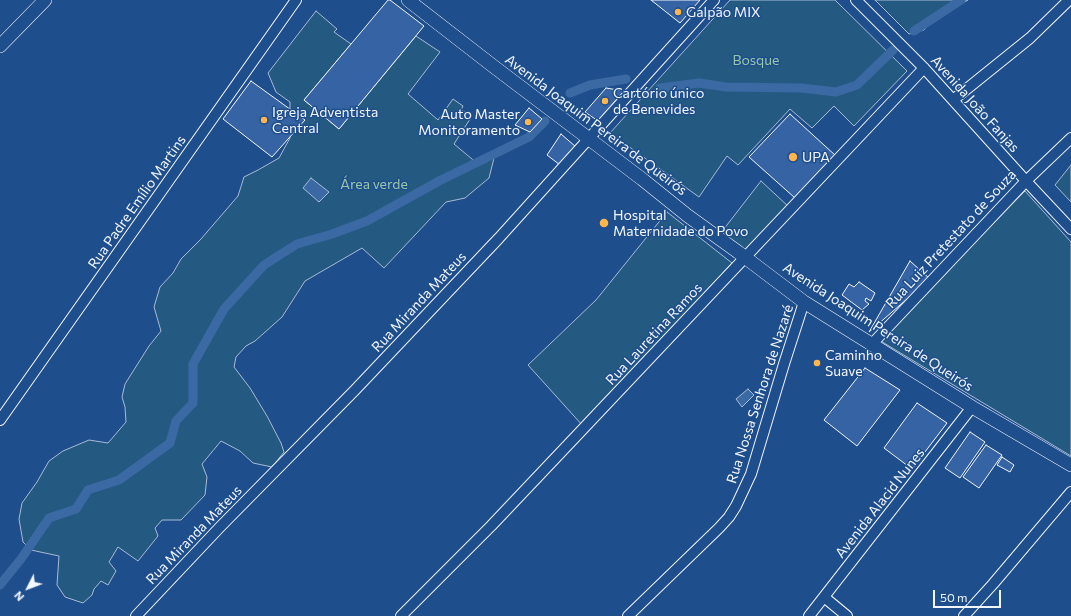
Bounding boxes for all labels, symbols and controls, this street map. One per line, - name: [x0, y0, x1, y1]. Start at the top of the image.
- place label: Galpão MIX: [686, 4, 761, 20]
- marker: Galpão MIX: [673, 7, 683, 17]
- street label: Avenida Joaquim Pereira de Queirós: [502, 51, 690, 199]
- park label: Bosque: [732, 52, 780, 68]
- street label: Avenida João Fanjas: [927, 52, 1023, 156]
- place label: Cartório único de Benevides: [613, 85, 704, 118]
- marker: Cartório único de Benevides: [600, 96, 610, 106]
- place label: Igreja Adventista Central: [272, 104, 378, 136]
- place label: Auto Master Monitoramento: [418, 106, 520, 138]
- marker: Igreja Adventista Central: [259, 115, 269, 125]
- marker: Auto Master Monitoramento: [523, 117, 533, 127]
- street label: Rua Padre Emílio Martins: [85, 132, 189, 272]
- place label: UPA: [802, 149, 830, 165]
- marker: UPA: [787, 151, 799, 163]
- street label: Rua Luiz Pretestato de Souza: [882, 166, 1020, 312]
- park label: Área verde: [340, 176, 408, 192]
- place label: Hospital Maternidade do Povo: [613, 207, 748, 240]
- marker: Hospital Maternidade do Povo: [598, 217, 610, 229]
- street label: Rua Miranda Mateus: [368, 248, 470, 356]
- street label: Avenida Joaquim Pereira de Queirós: [780, 259, 976, 395]
- street label: Rua Lauretina Ramos: [602, 279, 706, 389]
- street label: Rua Nossa Senhora de Nazaré: [723, 302, 797, 486]
- place label: Caminho Suave: [825, 347, 882, 380]
- marker: Caminho Suave: [812, 358, 822, 368]
- street label: Avenida Alacid Nunes: [832, 445, 928, 561]
- street label: Rua Miranda Mateus: [143, 482, 245, 588]
- north arrow: [8, 568, 48, 608]
- scale bar: [935, 582, 1003, 608]
- text: N: [11, 589, 26, 604]
- text: 50 m: [940, 590, 968, 604]

